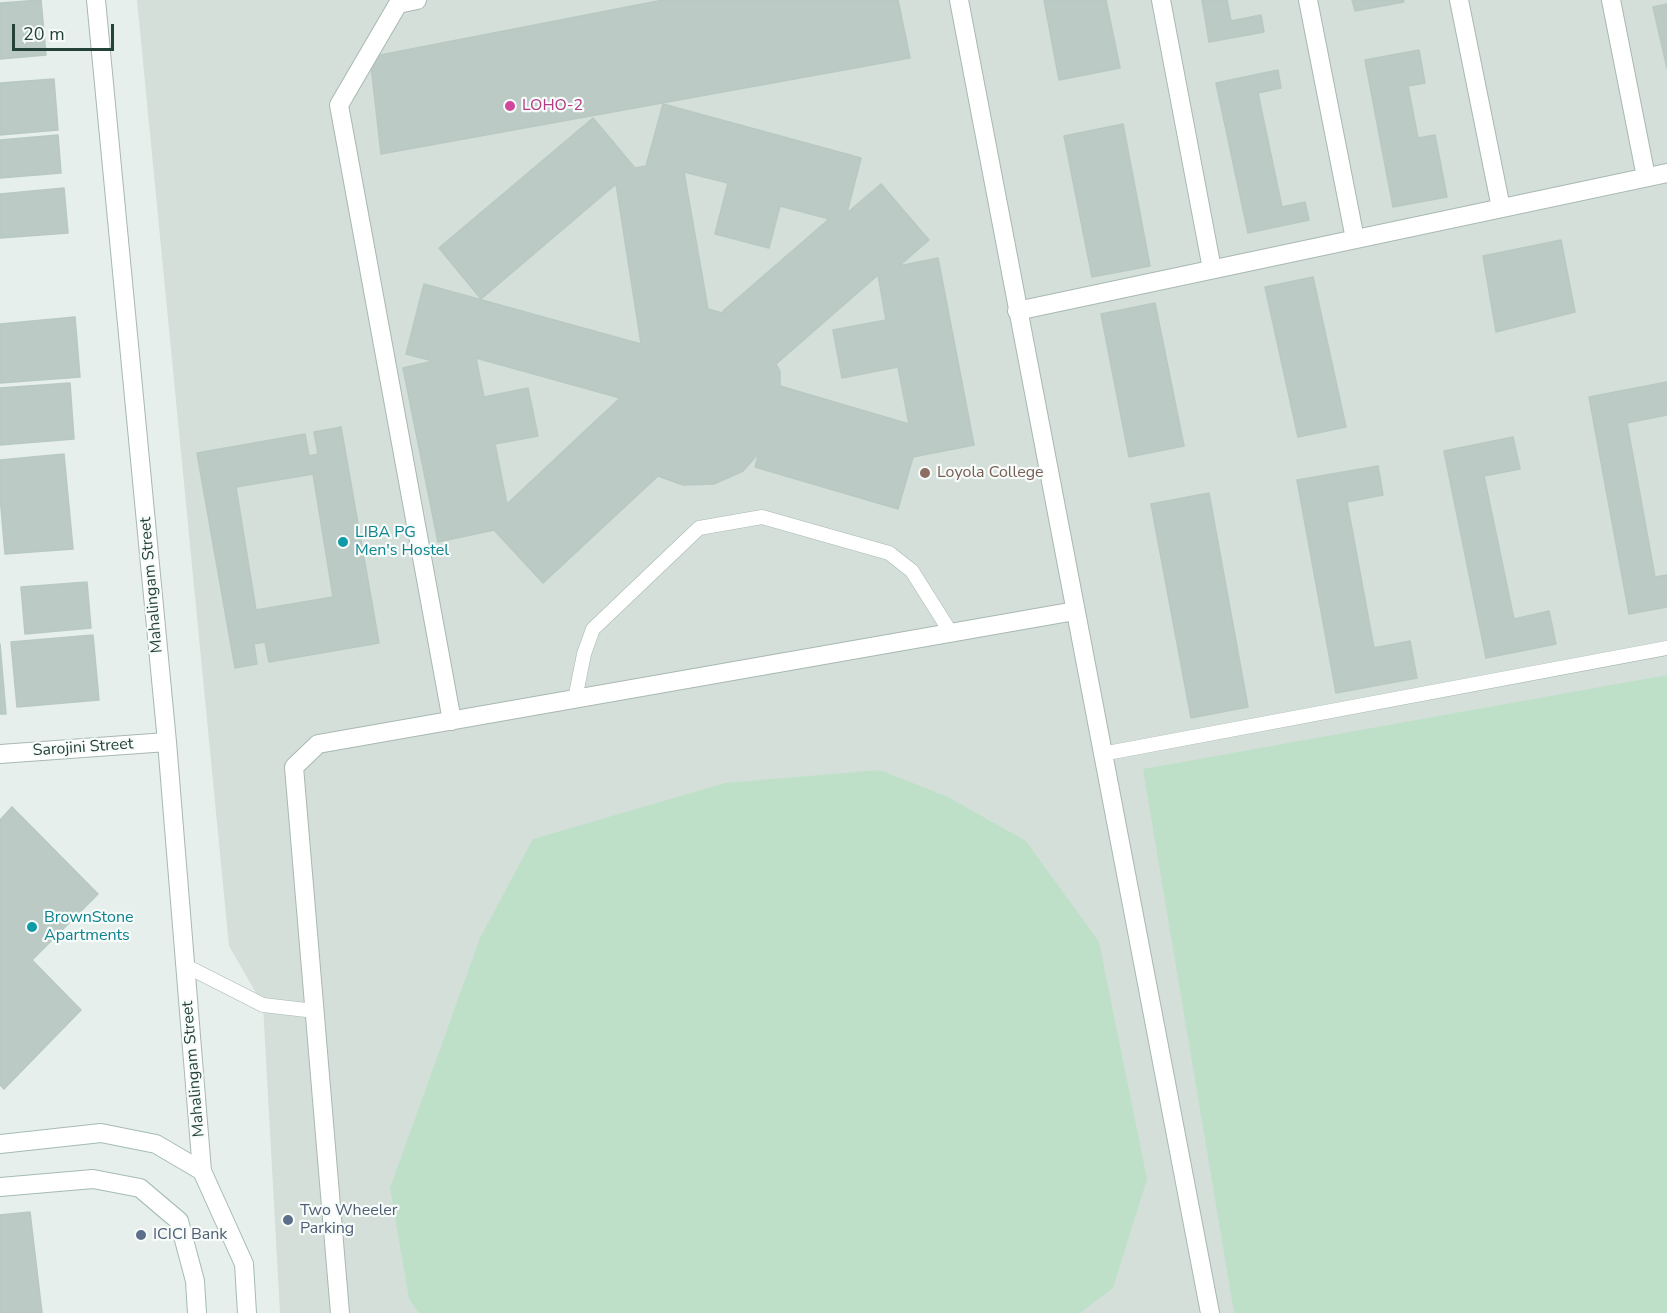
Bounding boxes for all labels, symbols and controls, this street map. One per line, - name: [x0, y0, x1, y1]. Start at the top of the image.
- scale bar: [15, 12, 117, 50]
- text: 20 m: [23, 22, 65, 46]
- place label: LOHO-2: [522, 96, 583, 116]
- marker: LOHO-2: [503, 99, 517, 113]
- place label: Loyola College: [937, 463, 1044, 483]
- marker: Loyola College: [918, 466, 932, 480]
- street label: Mahalingam Street: [136, 516, 168, 654]
- place label: LIBA PG Men's Hostel: [355, 523, 449, 561]
- marker: LIBA PG Men's Hostel: [336, 535, 350, 549]
- street label: Sarojini Street: [32, 735, 134, 761]
- place label: BrownStone Apartments: [44, 908, 134, 946]
- marker: BrownStone Apartments: [25, 920, 39, 934]
- street label: Mahalingam Street: [178, 1000, 210, 1138]
- place label: Two Wheeler Parking: [300, 1201, 398, 1239]
- marker: Two Wheeler Parking: [281, 1213, 295, 1227]
- place label: ICICI Bank: [153, 1225, 227, 1245]
- marker: ICICI Bank: [134, 1228, 148, 1242]

